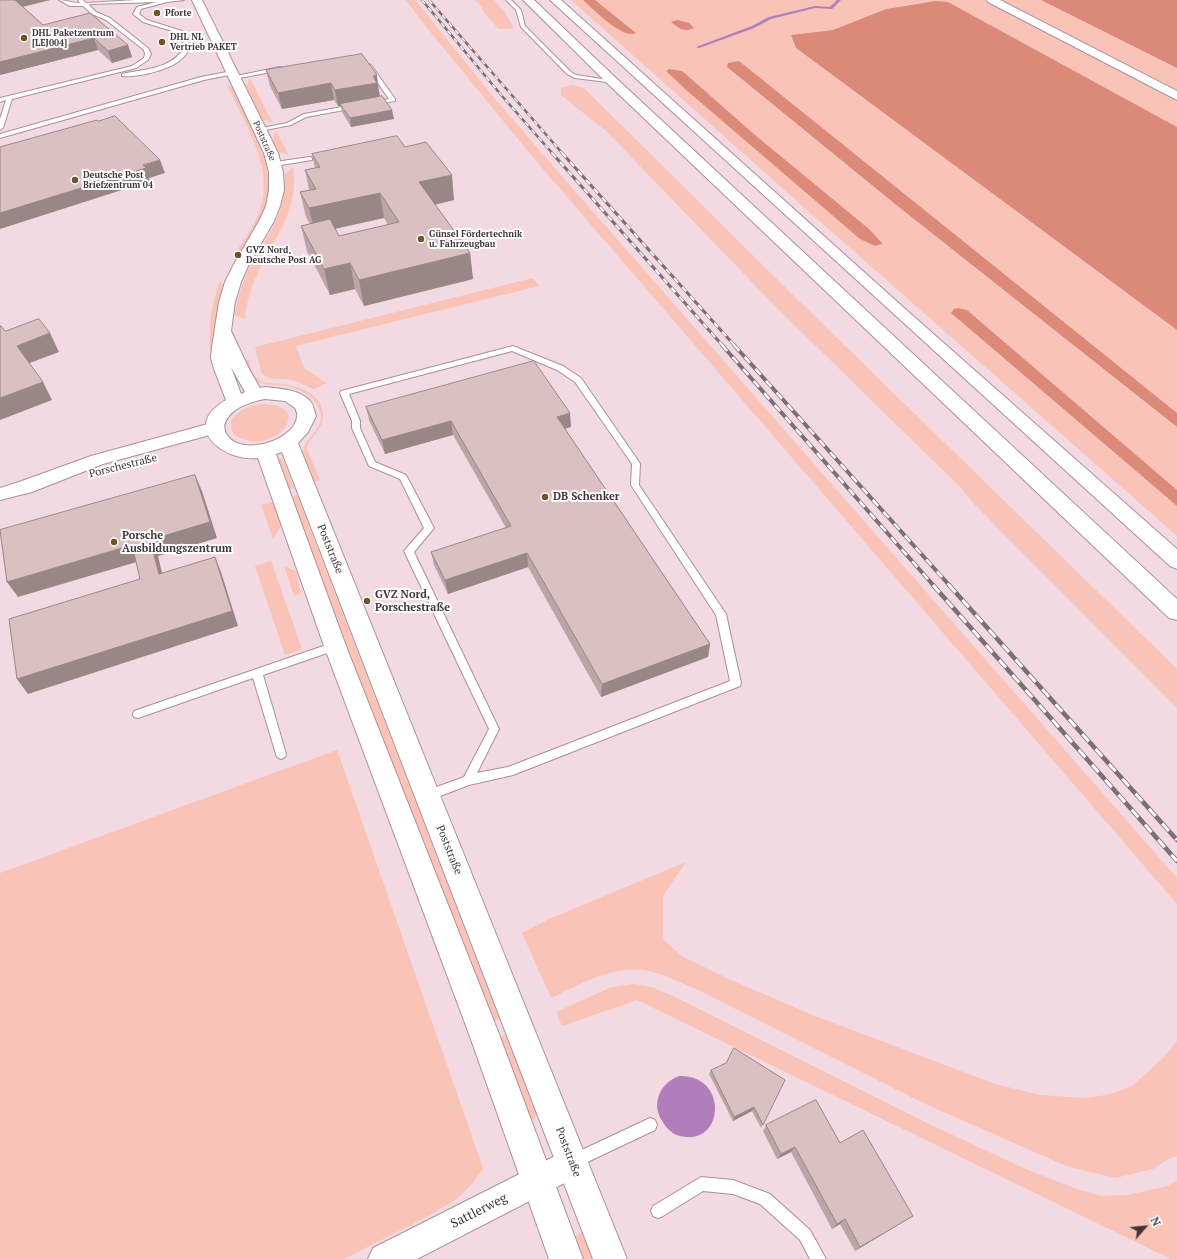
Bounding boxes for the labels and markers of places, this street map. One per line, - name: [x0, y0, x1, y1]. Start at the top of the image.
- marker: Pforte: [152, 8, 162, 18]
- place label: Pforte: [165, 8, 192, 18]
- place label: DHL Paketzentrum [LEJ004]: [32, 28, 114, 49]
- place label: DHL NL Vertrieb PAKET: [170, 32, 237, 53]
- marker: DHL Paketzentrum [LEJ004]: [19, 33, 29, 43]
- marker: DHL NL Vertrieb PAKET: [157, 37, 167, 47]
- place label: Deutsche Post Briefzentrum 04: [83, 170, 153, 191]
- marker: Deutsche Post Briefzentrum 04: [70, 175, 80, 185]
- place label: Günsel Fördertechnik u. Fahrzeugbau: [429, 229, 522, 250]
- marker: Günsel Fördertechnik u. Fahrzeugbau: [416, 234, 426, 244]
- place label: GVZ Nord, Deutsche Post AG: [246, 245, 322, 266]
- marker: GVZ Nord, Deutsche Post AG: [233, 250, 243, 260]
- place label: DB Schenker: [553, 490, 620, 504]
- marker: DB Schenker: [540, 492, 550, 502]
- place label: Porsche Ausbildungszentrum: [122, 529, 232, 555]
- marker: Porsche Ausbildungszentrum: [109, 537, 119, 547]
- place label: GVZ Nord, Porschestraße: [375, 588, 450, 614]
- marker: GVZ Nord, Porschestraße: [362, 596, 372, 606]

